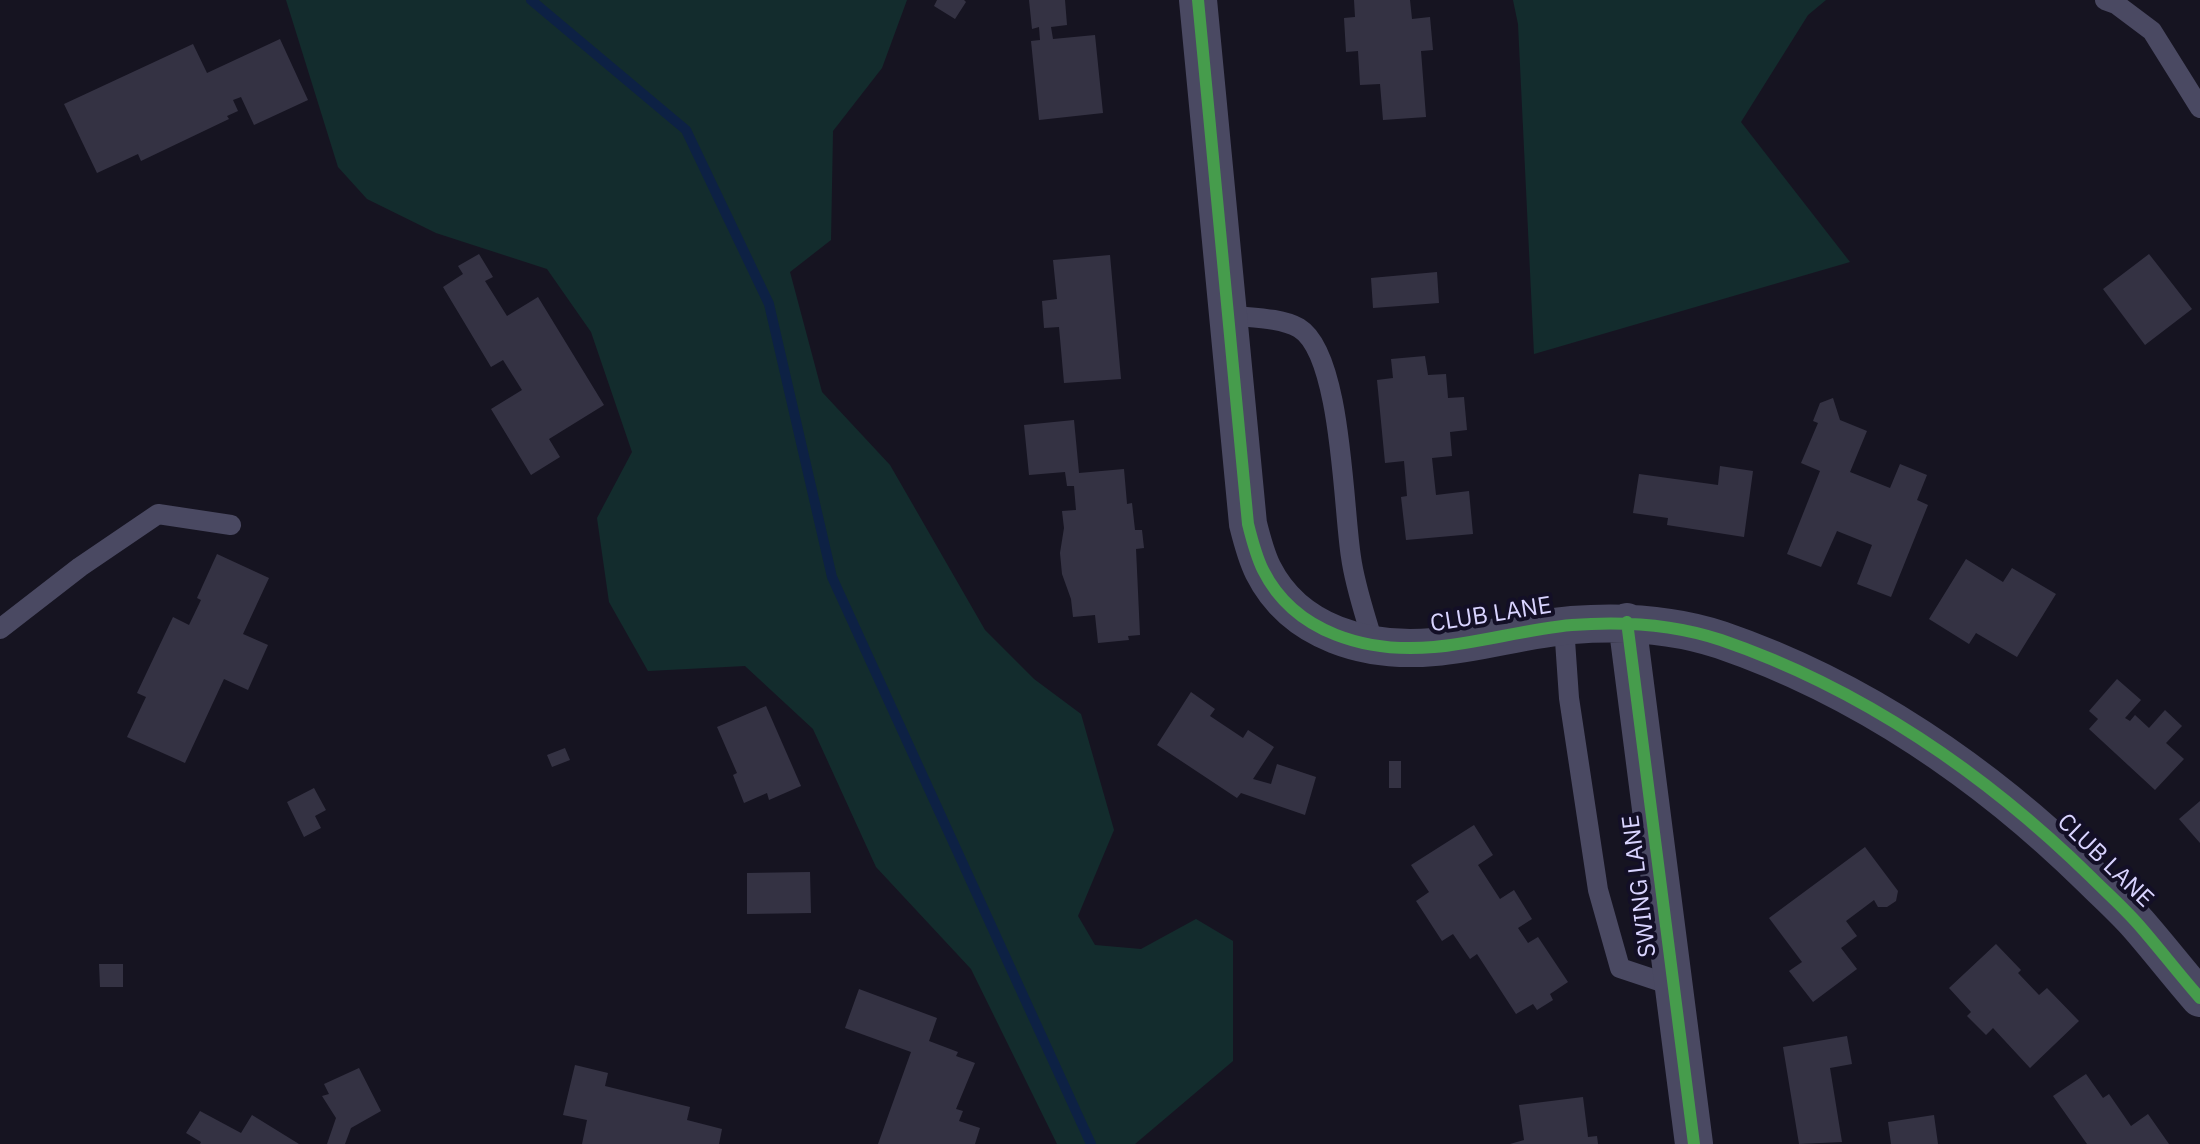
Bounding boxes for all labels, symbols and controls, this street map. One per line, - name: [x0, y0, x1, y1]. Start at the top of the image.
- street label: CLUB LANE: [1428, 591, 1554, 639]
- street label: CLUB LANE: [2051, 808, 2159, 914]
- street label: SWING LANE: [1617, 813, 1663, 959]

